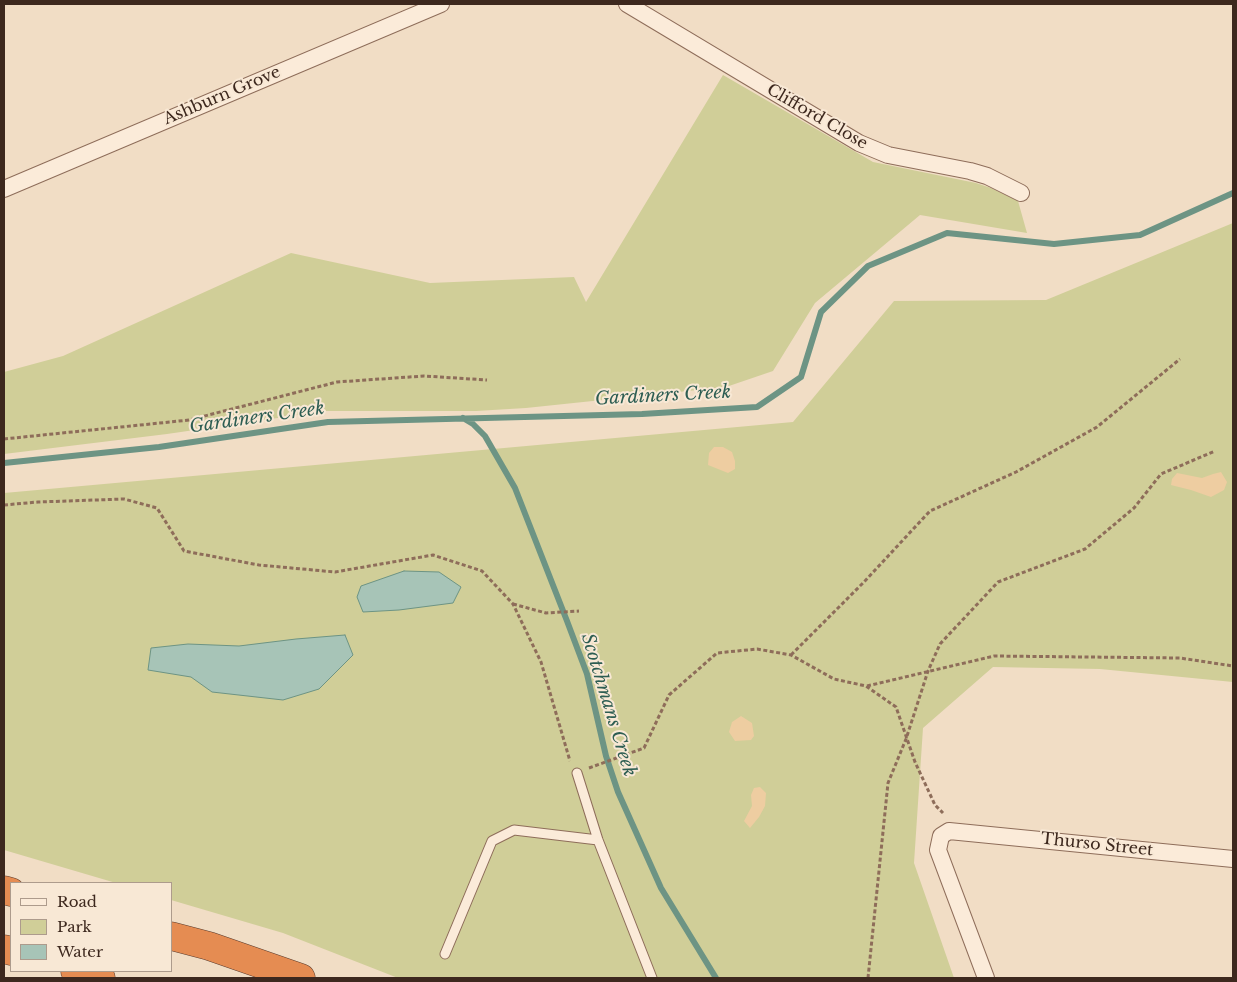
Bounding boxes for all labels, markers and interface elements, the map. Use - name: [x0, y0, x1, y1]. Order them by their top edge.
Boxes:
- street label: Ashburn Grove: [161, 63, 283, 129]
- street label: Clifford Close: [763, 80, 871, 154]
- water label: Gardiners Creek: [594, 382, 732, 410]
- water label: Gardiners Creek: [188, 398, 326, 438]
- water label: Scotchmans Creek: [576, 631, 640, 779]
- street label: Thurso Street: [1040, 830, 1154, 860]
- legend: [10, 882, 172, 972]
- text: Road: [57, 892, 97, 911]
- text: Park: [57, 917, 92, 936]
- text: Water: [57, 942, 103, 961]

